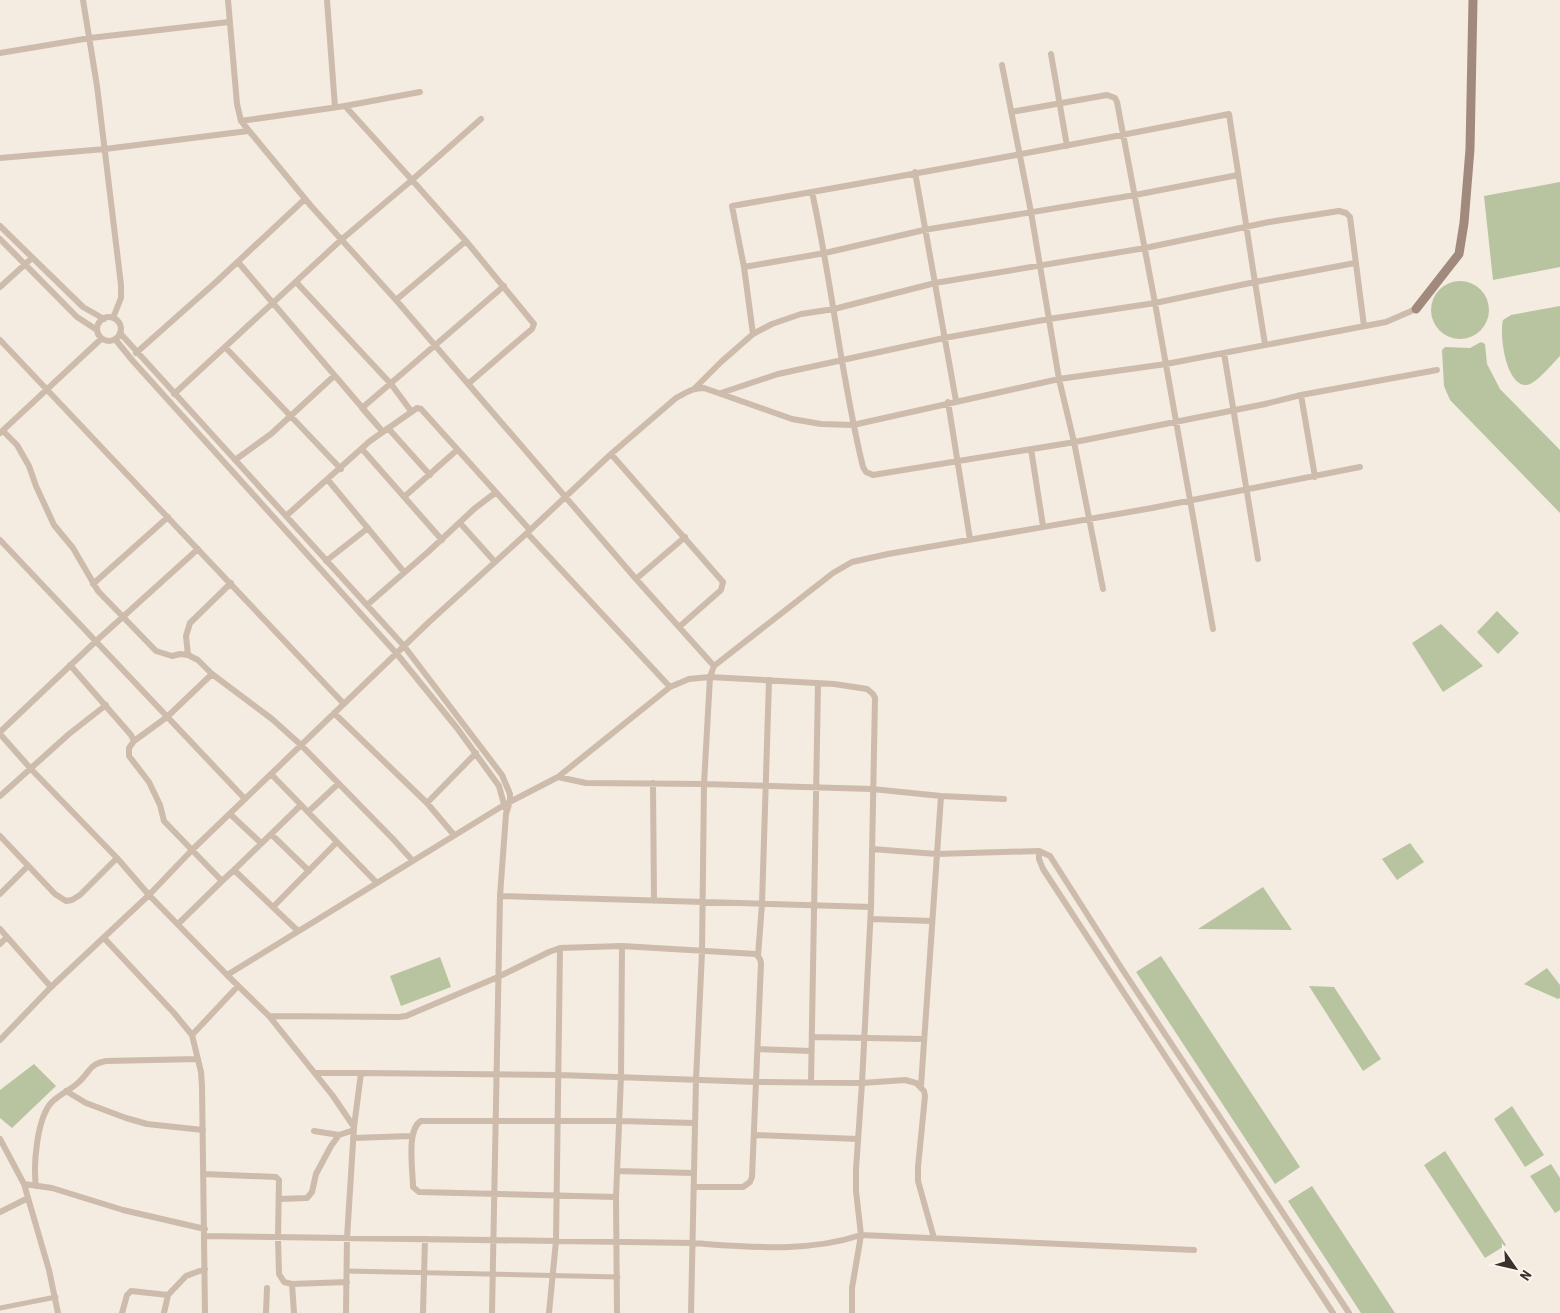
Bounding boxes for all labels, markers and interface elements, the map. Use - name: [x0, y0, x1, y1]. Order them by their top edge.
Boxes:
- north arrow: [1490, 1243, 1540, 1293]
- text: N: [1517, 1267, 1535, 1283]

